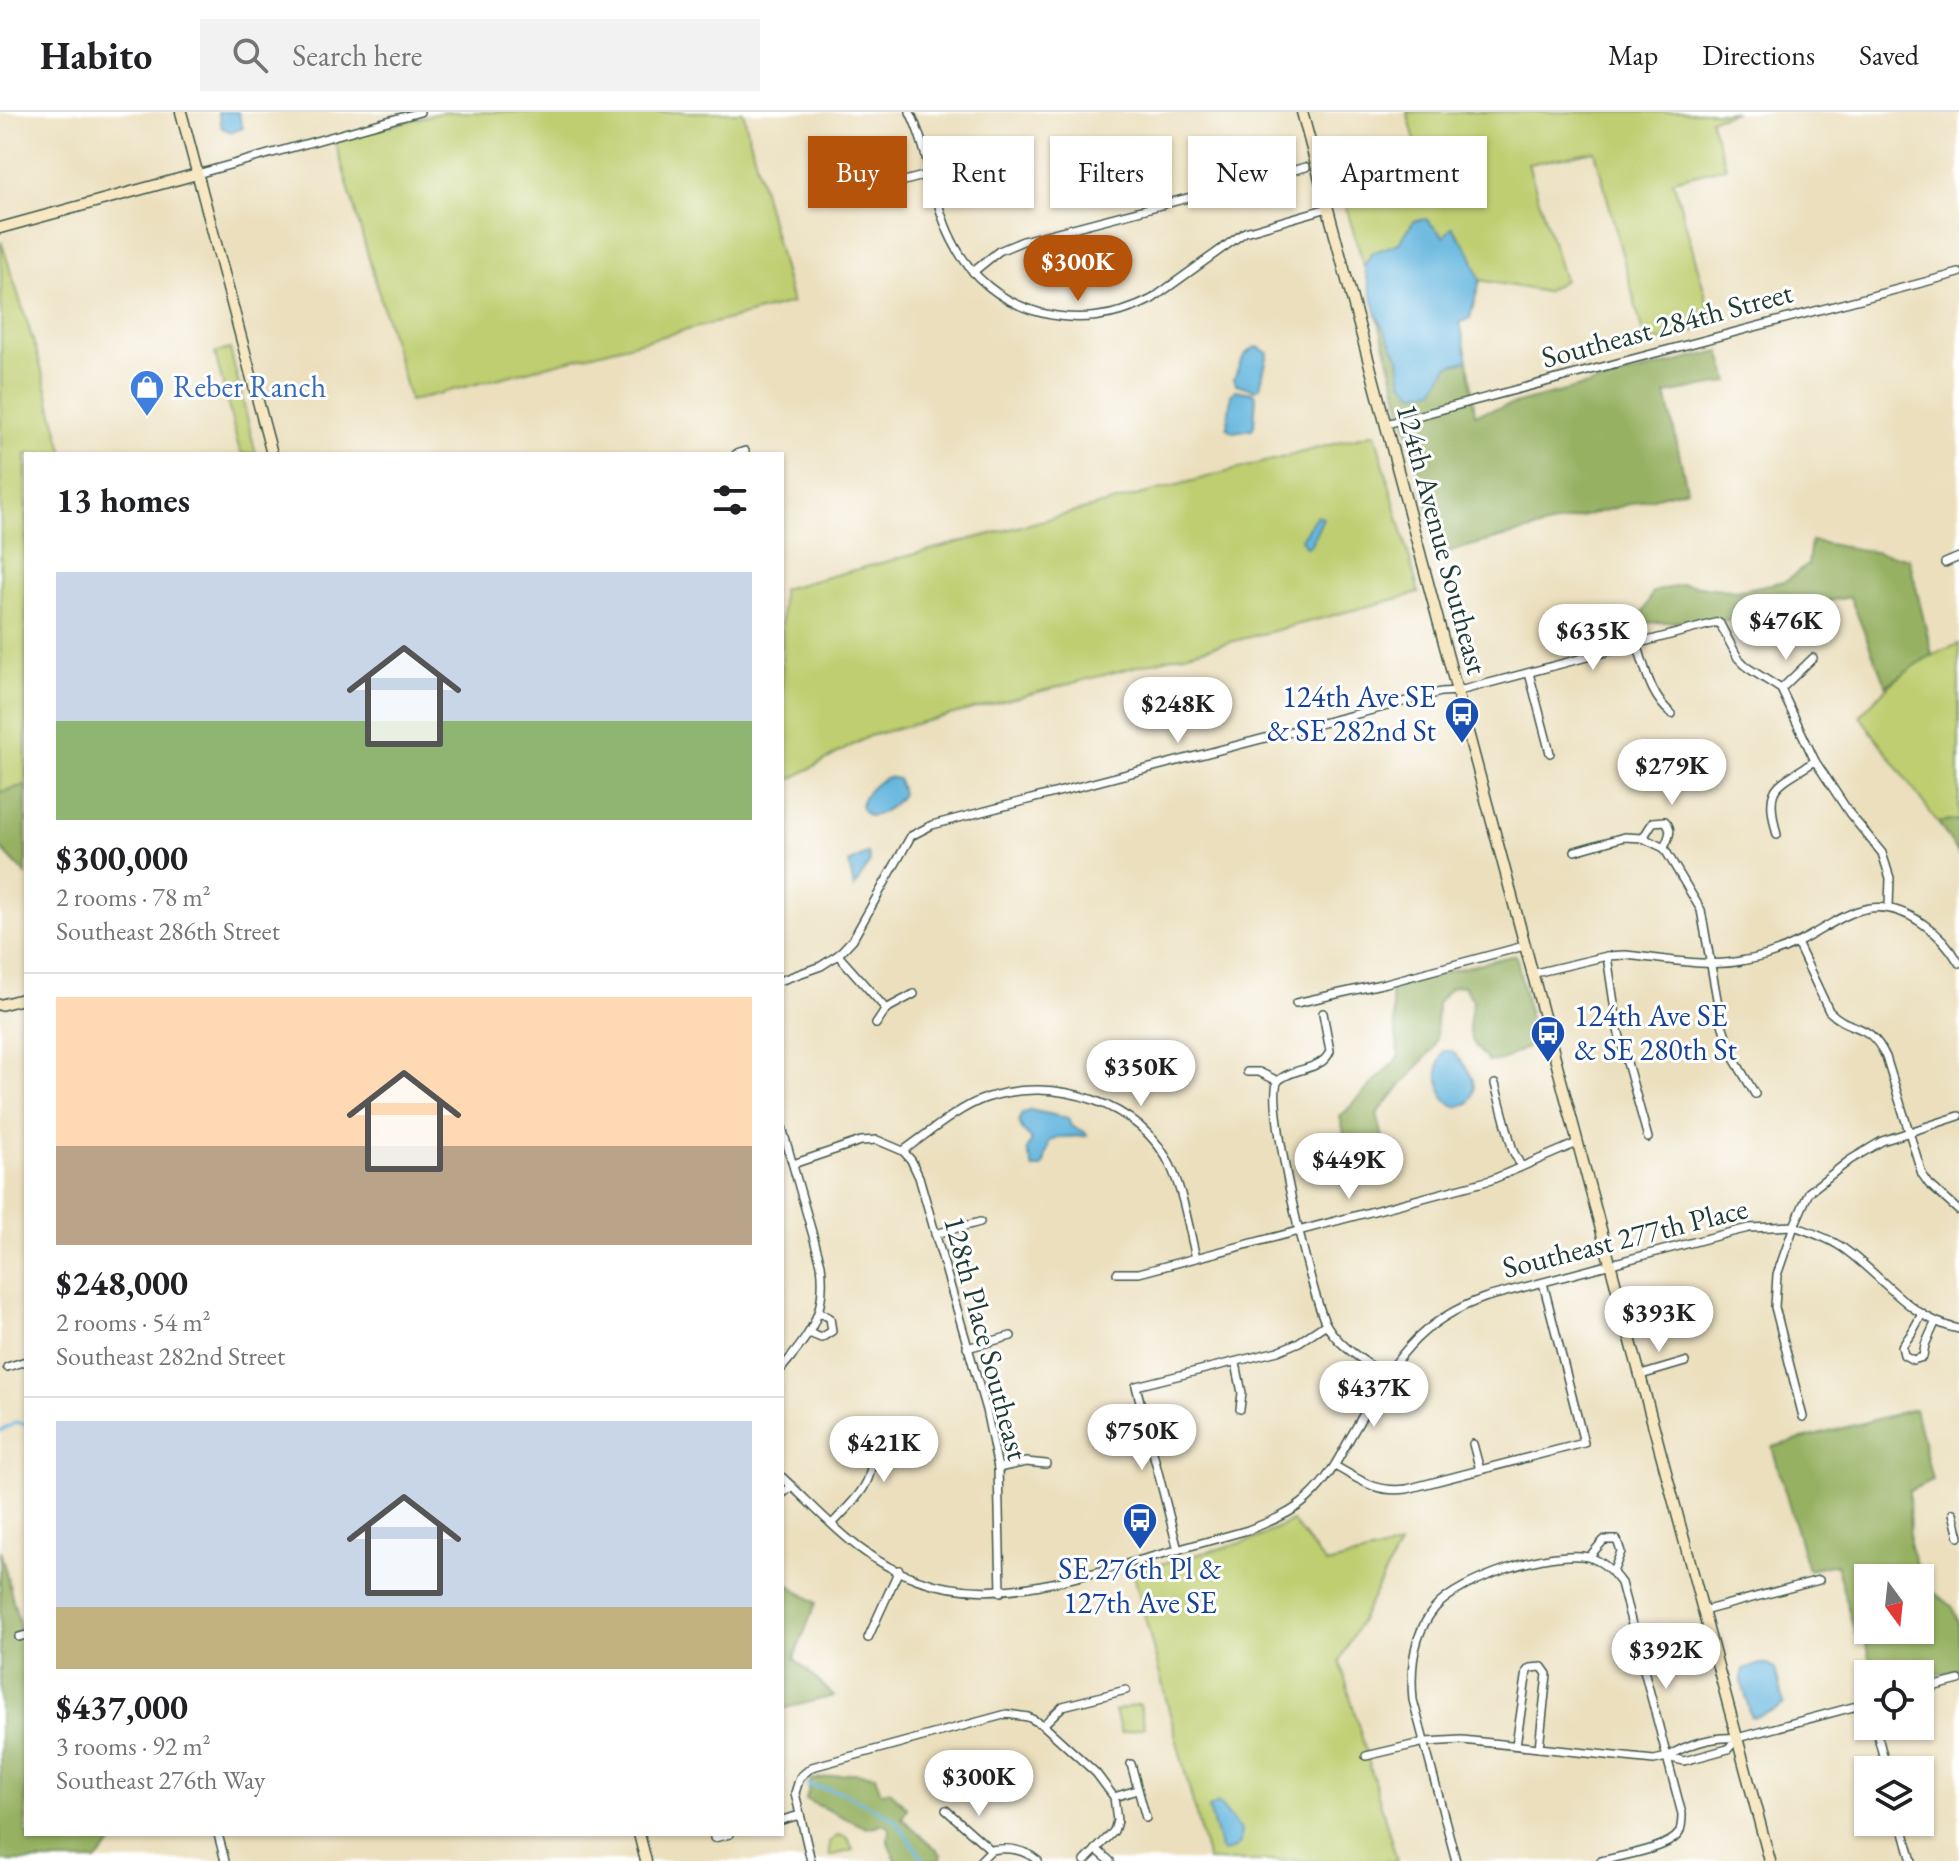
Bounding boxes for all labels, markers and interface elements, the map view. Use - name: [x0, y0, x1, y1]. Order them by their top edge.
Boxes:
- search box: [200, 19, 760, 91]
- text: Habito: [40, 31, 152, 80]
- icon: search: [228, 33, 272, 77]
- text: Search here: [292, 36, 422, 75]
- text: Map: [1608, 37, 1658, 73]
- text: Directions: [1702, 37, 1815, 73]
- text: Saved: [1859, 37, 1919, 73]
- chip: Buy: [808, 136, 907, 208]
- chip: Rent: [923, 136, 1034, 208]
- chip: Filters: [1050, 136, 1172, 208]
- chip: New: [1188, 136, 1296, 208]
- chip: Apartment: [1312, 136, 1487, 208]
- pin: $300K: [1022, 235, 1134, 303]
- text: $300K: [1041, 244, 1115, 278]
- street label: Southeast 284th Street: [1537, 272, 1797, 377]
- place label: Reber Ranch: [173, 367, 326, 406]
- shop icon: Reber Ranch: [128, 368, 166, 418]
- street label: 124th Avenue Southeast: [1388, 399, 1497, 679]
- text: 13 homes: [56, 478, 190, 522]
- icon: filters: [708, 478, 752, 522]
- pin: $476K: [1730, 594, 1842, 662]
- text: $476K: [1749, 603, 1823, 637]
- pin: $635K: [1537, 604, 1649, 672]
- text: $635K: [1556, 613, 1630, 647]
- icon: home: [332, 624, 476, 768]
- pin: $248K: [1122, 677, 1234, 745]
- place label: 124th Ave SE & SE 282nd St: [1267, 677, 1437, 750]
- text: $248K: [1141, 686, 1215, 720]
- bus stop icon: 124th Ave SE & SE 282nd St: [1443, 695, 1481, 745]
- pin: $279K: [1616, 739, 1728, 807]
- text: $279K: [1635, 748, 1709, 782]
- text: $300,000: [56, 836, 188, 880]
- text: 2 rooms · 78 m²: [56, 880, 211, 914]
- text: Southeast 286th Street: [56, 914, 280, 948]
- place label: 124th Ave SE & SE 280th St: [1574, 996, 1738, 1069]
- bus stop icon: 124th Ave SE & SE 280th St: [1529, 1014, 1567, 1064]
- pin: $350K: [1085, 1040, 1197, 1108]
- icon: home: [332, 1049, 476, 1193]
- text: $350K: [1104, 1049, 1178, 1083]
- pin: $449K: [1293, 1133, 1405, 1201]
- text: $449K: [1312, 1142, 1386, 1176]
- street label: Southeast 277th Place: [1498, 1188, 1752, 1287]
- street label: 128th Place Southeast: [935, 1211, 1038, 1465]
- text: $248,000: [56, 1261, 188, 1305]
- pin: $393K: [1603, 1286, 1715, 1354]
- text: $393K: [1622, 1295, 1696, 1329]
- text: 2 rooms · 54 m²: [56, 1305, 211, 1339]
- text: Southeast 282nd Street: [56, 1339, 285, 1373]
- pin: $437K: [1318, 1361, 1430, 1429]
- text: $437K: [1337, 1370, 1411, 1404]
- pin: $750K: [1086, 1404, 1198, 1472]
- text: $750K: [1105, 1413, 1179, 1447]
- pin: $421K: [828, 1416, 940, 1484]
- text: $421K: [847, 1425, 921, 1459]
- icon: home: [332, 1473, 476, 1617]
- bus stop icon: SE 276th Pl & 127th Ave SE: [1121, 1501, 1159, 1551]
- place label: SE 276th Pl & 127th Ave SE: [1058, 1549, 1222, 1622]
- north arrow: [1854, 1564, 1934, 1644]
- map controls: [1854, 1564, 1934, 1836]
- pin: $392K: [1610, 1623, 1722, 1691]
- text: $392K: [1629, 1632, 1703, 1666]
- button: locate: [1854, 1660, 1934, 1740]
- text: $437,000: [56, 1685, 188, 1729]
- text: 3 rooms · 92 m²: [56, 1729, 211, 1763]
- pin: $300K: [923, 1750, 1035, 1818]
- button: layers: [1854, 1756, 1934, 1836]
- text: $300K: [942, 1759, 1016, 1793]
- text: Southeast 276th Way: [56, 1763, 265, 1797]

